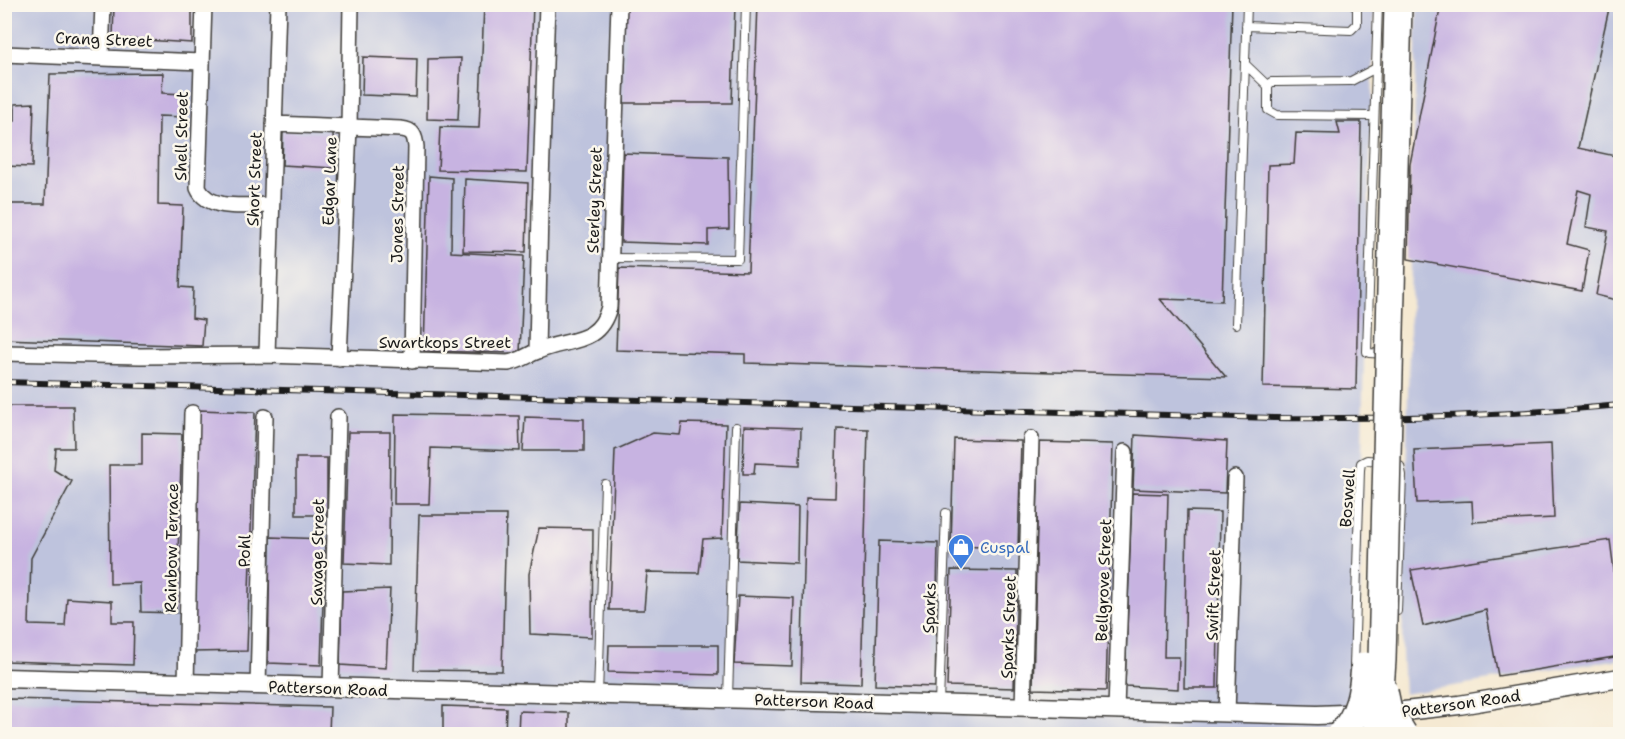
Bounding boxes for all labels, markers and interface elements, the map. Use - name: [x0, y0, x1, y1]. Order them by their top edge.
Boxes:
- street label: Crang Street: [55, 27, 153, 52]
- street label: Shell Street: [170, 91, 193, 181]
- street label: Short Street: [242, 131, 267, 227]
- street label: Edgar Lane: [317, 136, 342, 226]
- street label: Sterley Street: [582, 146, 607, 254]
- street label: Jones Street: [386, 165, 409, 263]
- street label: Swartkops Street: [379, 332, 511, 353]
- street label: Boswell: [1335, 468, 1360, 528]
- street label: Rainbow Terrace: [160, 483, 183, 613]
- street label: Savage Street: [306, 498, 329, 606]
- street label: Bellgrove Street: [1091, 518, 1116, 642]
- shop icon: Cuspal: [946, 532, 976, 570]
- street label: Pohl: [234, 534, 255, 568]
- place label: Cuspal: [980, 537, 1030, 558]
- street label: Swift Street: [1201, 549, 1226, 641]
- street label: Sparks Street: [996, 575, 1021, 679]
- street label: Sparks: [918, 582, 941, 634]
- street label: Patterson Road: [268, 676, 388, 701]
- street label: Patterson Road: [1400, 685, 1522, 722]
- street label: Patterson Road: [754, 689, 874, 714]

